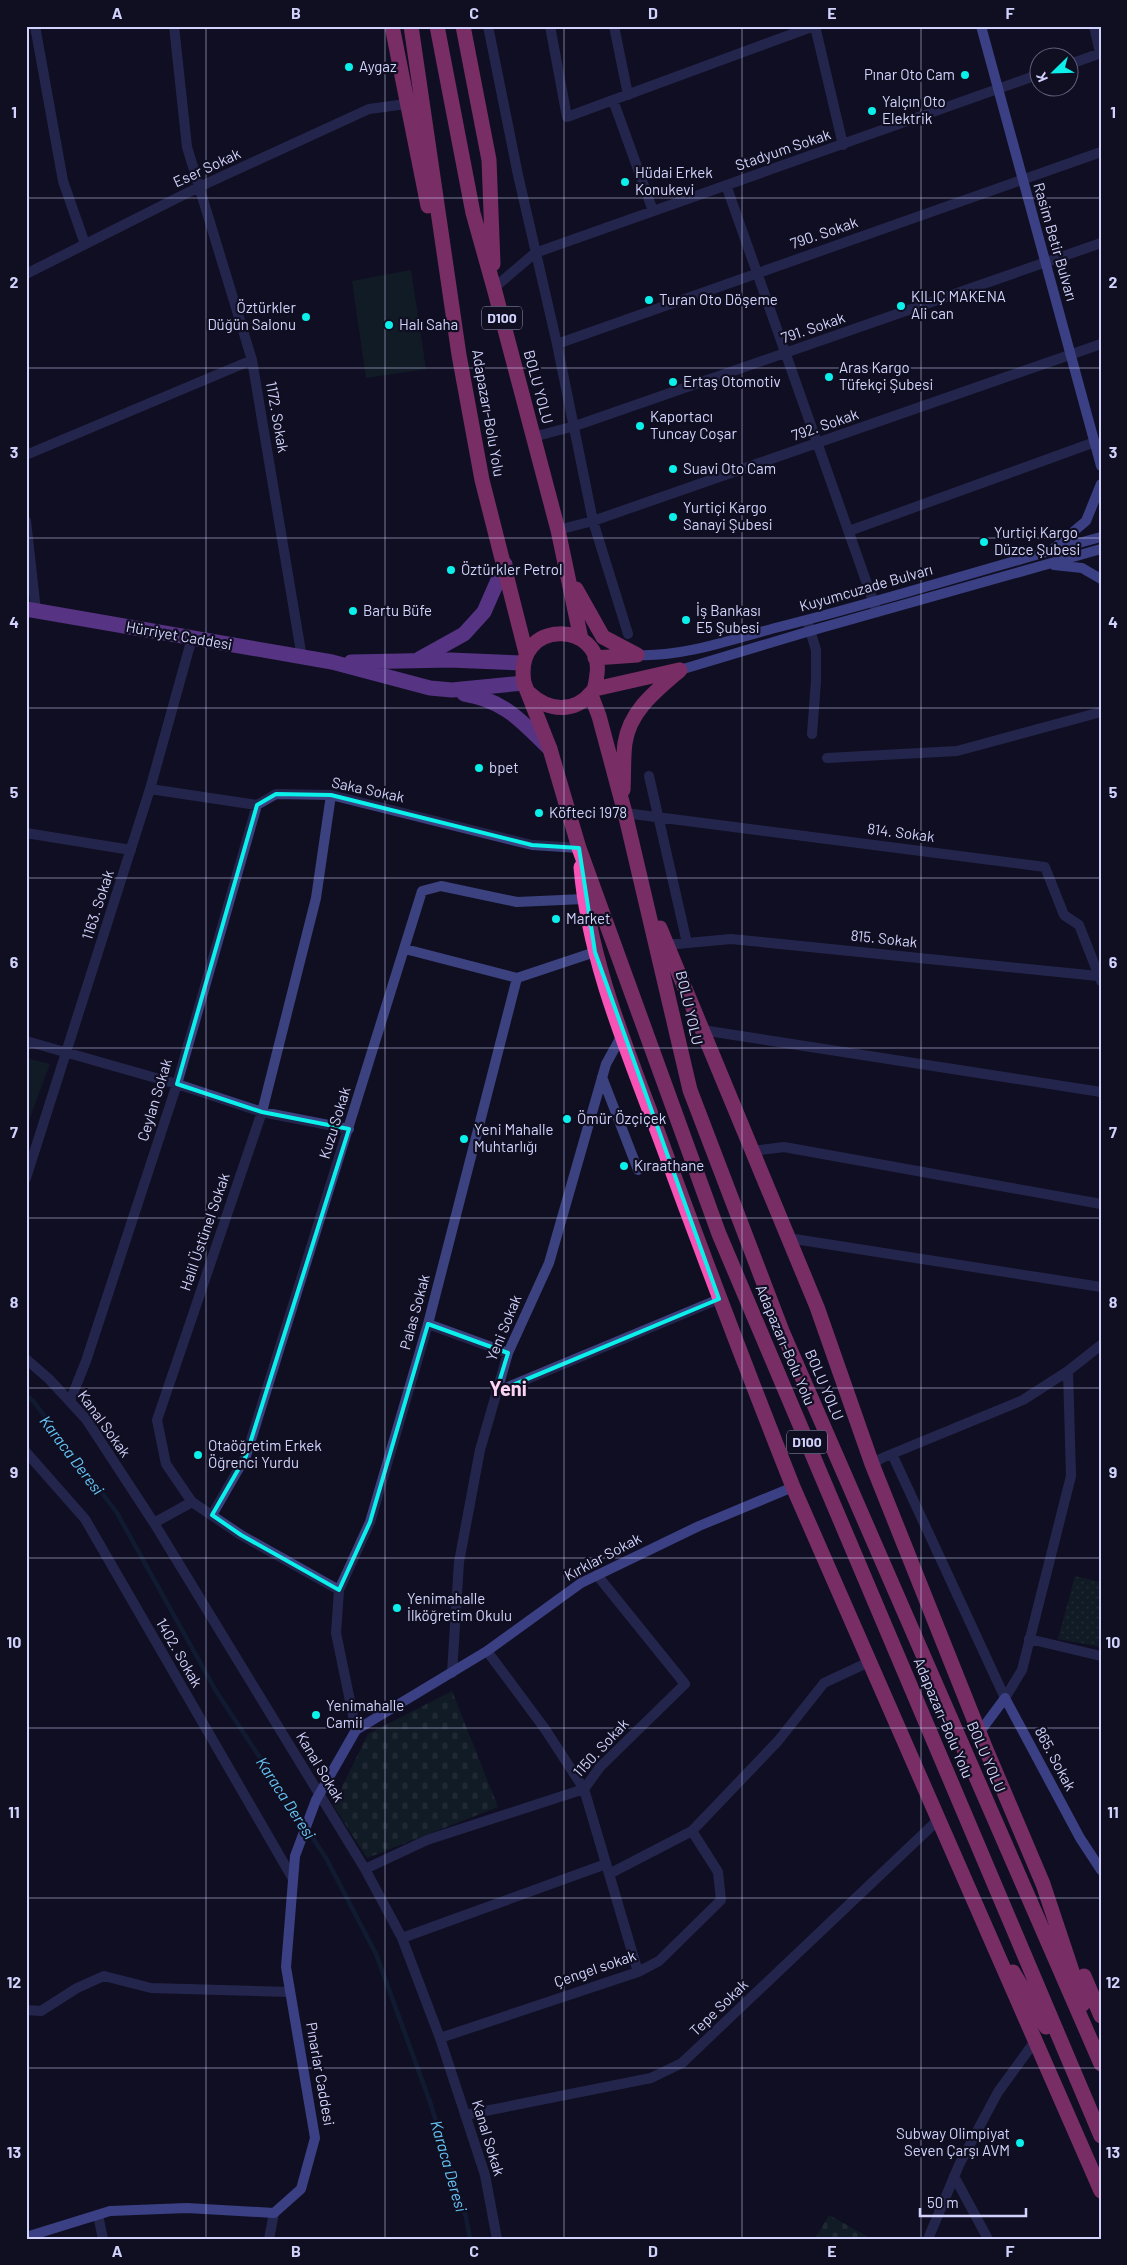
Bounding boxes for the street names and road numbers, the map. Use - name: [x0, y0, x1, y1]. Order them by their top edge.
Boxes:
- street label: Stadyum Sokak: [732, 124, 833, 174]
- street label: Eser Sokak: [170, 143, 244, 191]
- street label: Rasim Betir Bulvarı: [1030, 180, 1081, 303]
- street label: 790. Sokak: [788, 212, 860, 252]
- road number: D100: [482, 306, 522, 330]
- street label: 791. Sokak: [778, 308, 848, 346]
- street label: Adapazarı-Bolu Yolu: [469, 348, 509, 478]
- street label: BOLU YOLU: [520, 348, 557, 426]
- street label: 1172. Sokak: [263, 380, 293, 454]
- street label: 792. Sokak: [789, 404, 861, 444]
- street label: Kuyumcuzade Bulvarı: [797, 559, 934, 615]
- street label: Hürriyet Caddesi: [125, 617, 234, 653]
- street label: Saka Sokak: [330, 773, 407, 806]
- street label: 814. Sokak: [866, 819, 936, 845]
- street label: 1163. Sokak: [77, 867, 117, 942]
- street label: 815. Sokak: [850, 926, 919, 951]
- street label: BOLU YOLU: [673, 969, 707, 1047]
- street label: Ceylan Sokak: [133, 1056, 175, 1143]
- street label: Kuzu Sokak: [315, 1084, 354, 1161]
- street label: Halil Üstünel Sokak: [175, 1170, 233, 1293]
- street label: Palas Sokak: [395, 1272, 433, 1351]
- street label: Adapazarı-Bolu Yolu: [752, 1282, 819, 1407]
- street label: Yeni Sokak: [482, 1291, 525, 1363]
- street label: BOLU YOLU: [802, 1346, 848, 1423]
- street label: Kanal Sokak: [74, 1386, 135, 1461]
- road number: D100: [787, 1430, 827, 1454]
- street label: Kırklar Sokak: [561, 1528, 644, 1584]
- street label: 1402. Sokak: [153, 1615, 207, 1691]
- street label: Adapazarı-Bolu Yolu: [910, 1655, 977, 1780]
- street label: 1150. Sokak: [569, 1714, 632, 1780]
- street label: BOLU YOLU: [964, 1718, 1010, 1795]
- street label: 865. Sokak: [1032, 1723, 1080, 1794]
- street label: Kanal Sokak: [293, 1728, 349, 1805]
- street label: Çengel sokak: [551, 1945, 639, 1990]
- street label: Tepe Sokak: [685, 1975, 752, 2040]
- street label: Pınarlar Caddesi: [303, 2021, 339, 2127]
- street label: Kanal Sokak: [469, 2098, 509, 2178]

